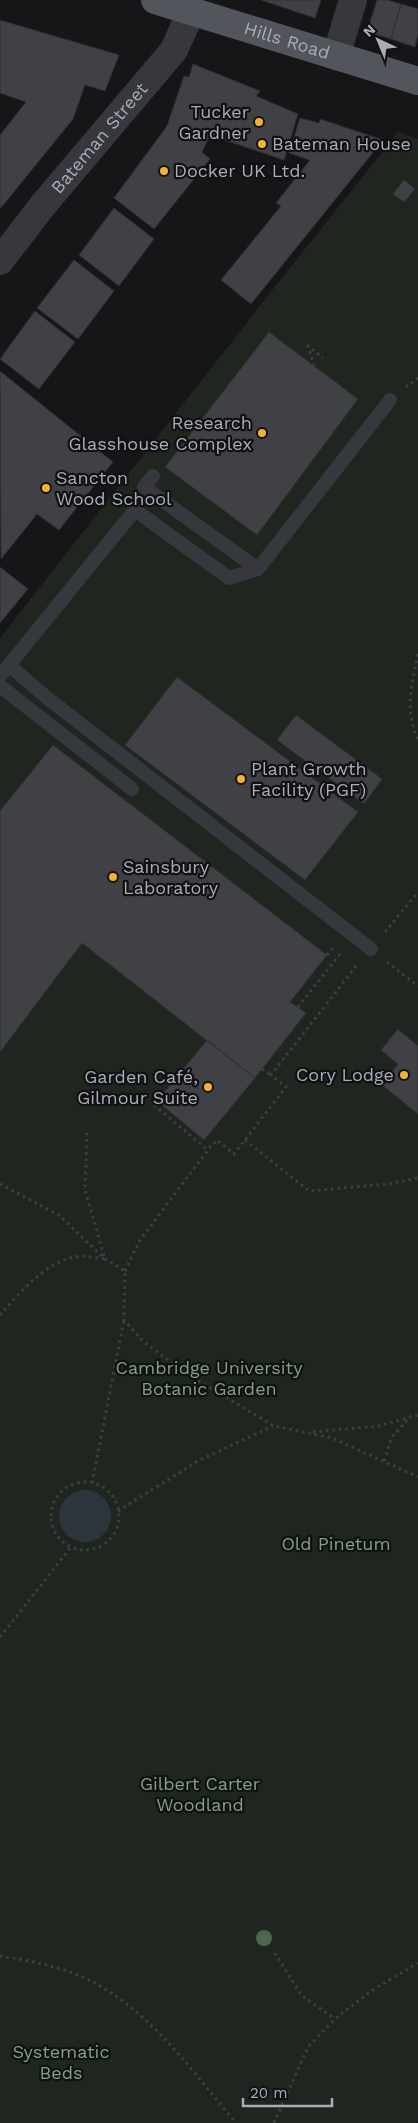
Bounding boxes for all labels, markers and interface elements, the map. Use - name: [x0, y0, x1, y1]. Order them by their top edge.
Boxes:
- north arrow: [353, 15, 403, 65]
- street label: Hills Road: [242, 17, 332, 63]
- text: N: [360, 21, 378, 40]
- street label: Bateman Street: [46, 78, 152, 198]
- place label: Tucker Gardner: [179, 101, 249, 143]
- marker: Tucker Gardner: [253, 116, 265, 128]
- place label: Bateman House: [272, 133, 411, 154]
- marker: Bateman House: [256, 138, 268, 150]
- place label: Docker UK Ltd.: [174, 160, 305, 181]
- marker: Docker UK Ltd.: [158, 165, 170, 177]
- place label: Research Glasshouse Complex: [69, 412, 252, 454]
- marker: Research Glasshouse Complex: [256, 427, 268, 439]
- place label: Sancton Wood School: [56, 467, 172, 509]
- marker: Sancton Wood School: [40, 482, 52, 494]
- place label: Plant Growth Facility (PGF): [251, 758, 367, 800]
- marker: Plant Growth Facility (PGF): [235, 773, 247, 785]
- place label: Sainsbury Laboratory: [123, 856, 219, 898]
- marker: Sainsbury Laboratory: [107, 871, 119, 883]
- place label: Cory Lodge: [296, 1064, 394, 1085]
- place label: Garden Café, Gilmour Suite: [77, 1066, 198, 1108]
- marker: Cory Lodge: [398, 1069, 410, 1081]
- marker: Garden Café, Gilmour Suite: [202, 1081, 214, 1093]
- park label: Cambridge University Botanic Garden: [116, 1357, 303, 1399]
- park label: Old Pinetum: [281, 1533, 391, 1554]
- park label: Gilbert Carter Woodland: [140, 1773, 260, 1815]
- park label: Systematic Beds: [13, 2041, 109, 2083]
- scale bar: [243, 2076, 332, 2108]
- text: 20 m: [250, 2084, 288, 2102]

